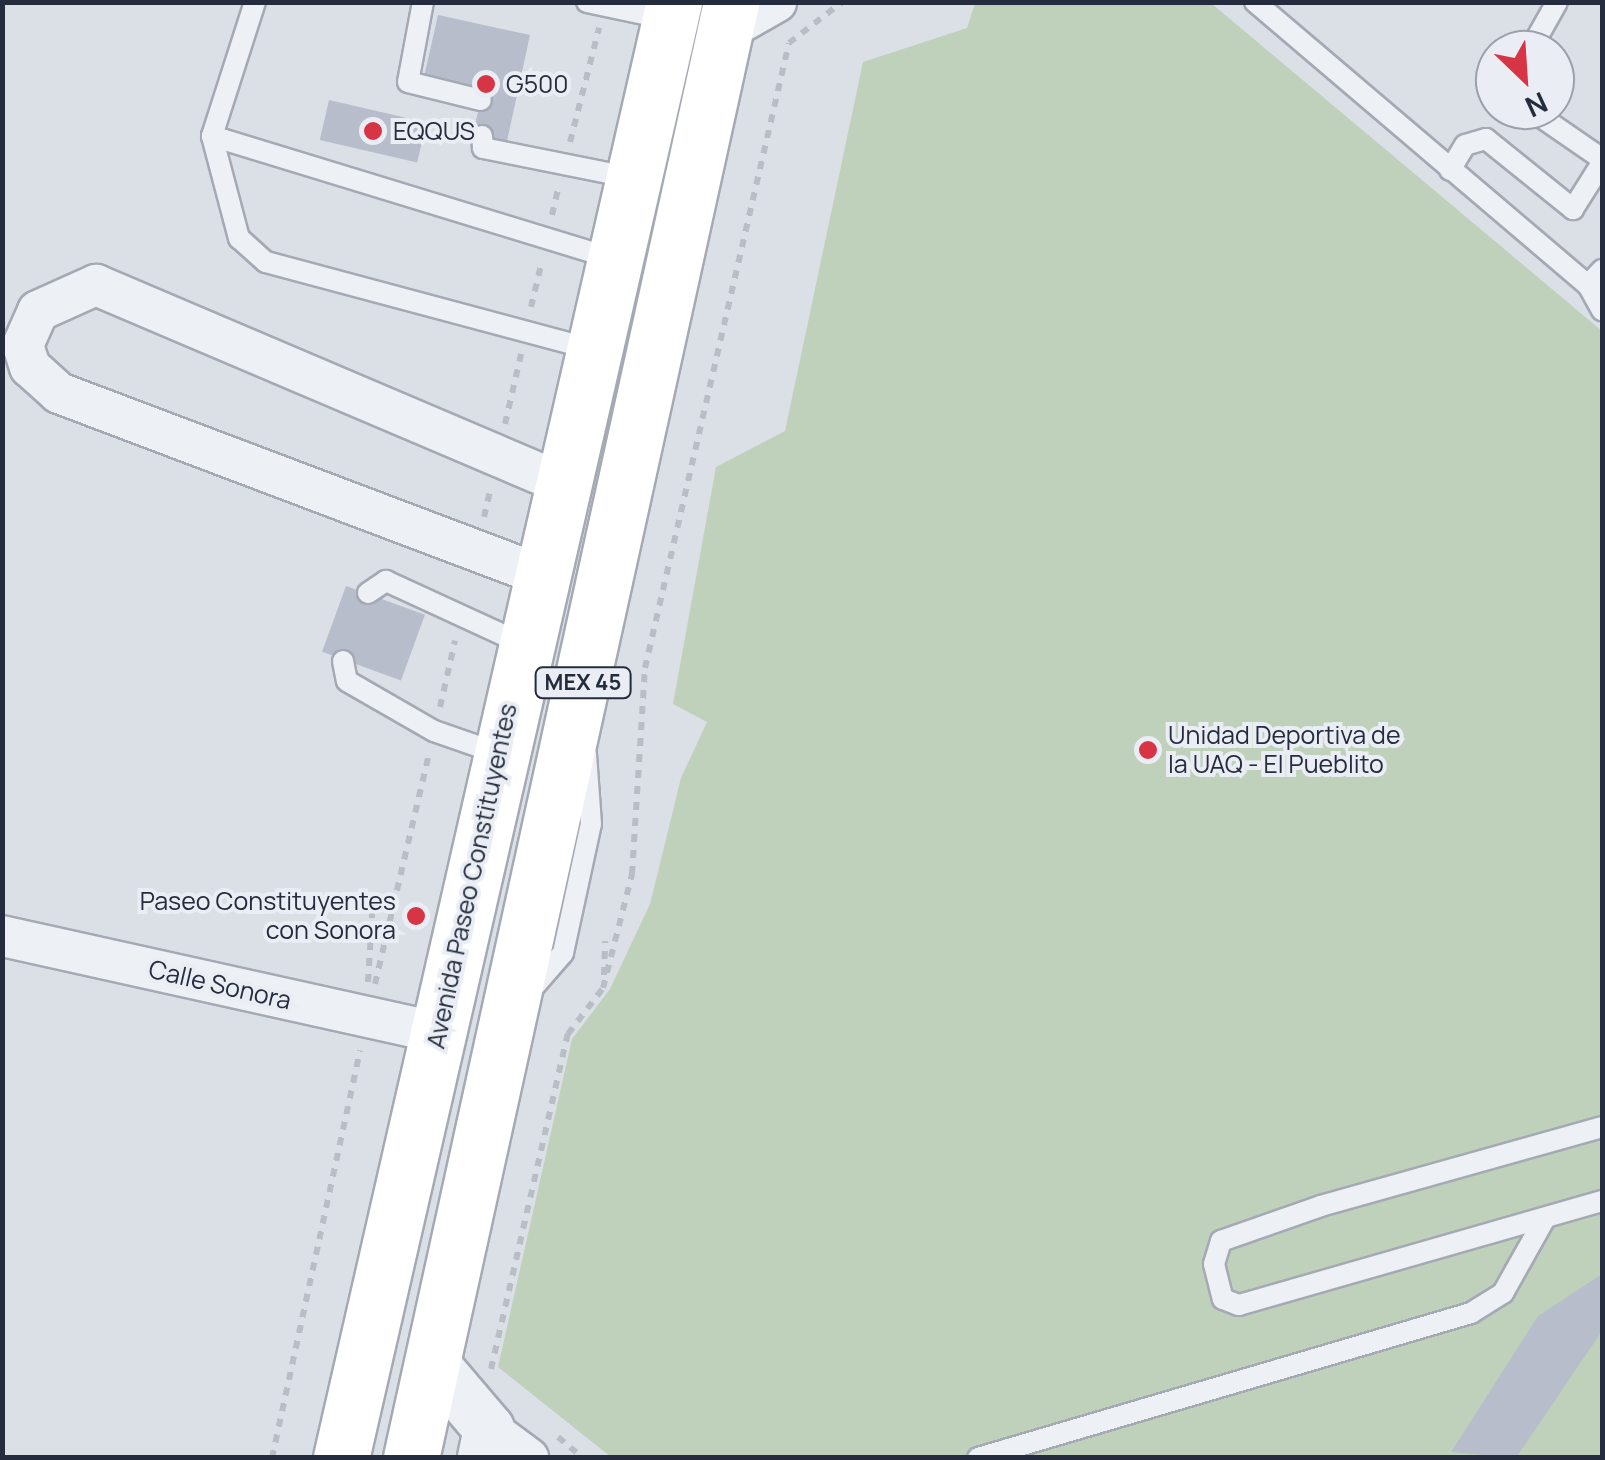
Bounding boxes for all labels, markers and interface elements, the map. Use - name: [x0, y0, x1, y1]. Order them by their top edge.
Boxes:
- north arrow: [1475, 30, 1575, 130]
- place label: G500: [506, 69, 569, 99]
- marker: G500: [475, 73, 497, 95]
- text: N: [1520, 84, 1554, 127]
- place label: EQQUS: [393, 116, 475, 146]
- marker: EQQUS: [362, 120, 384, 142]
- road number: MEX 45: [533, 666, 633, 700]
- street label: Avenida Paseo Constituyentes: [421, 701, 523, 1051]
- place label: Unidad Deportiva de la UAQ - El Pueblito: [1168, 721, 1400, 780]
- marker: Unidad Deportiva de la UAQ - El Pueblito: [1137, 739, 1159, 761]
- place label: Paseo Constituyentes con Sonora: [140, 887, 396, 946]
- marker: Paseo Constituyentes con Sonora: [405, 905, 427, 927]
- street label: Calle Sonora: [146, 954, 294, 1016]

